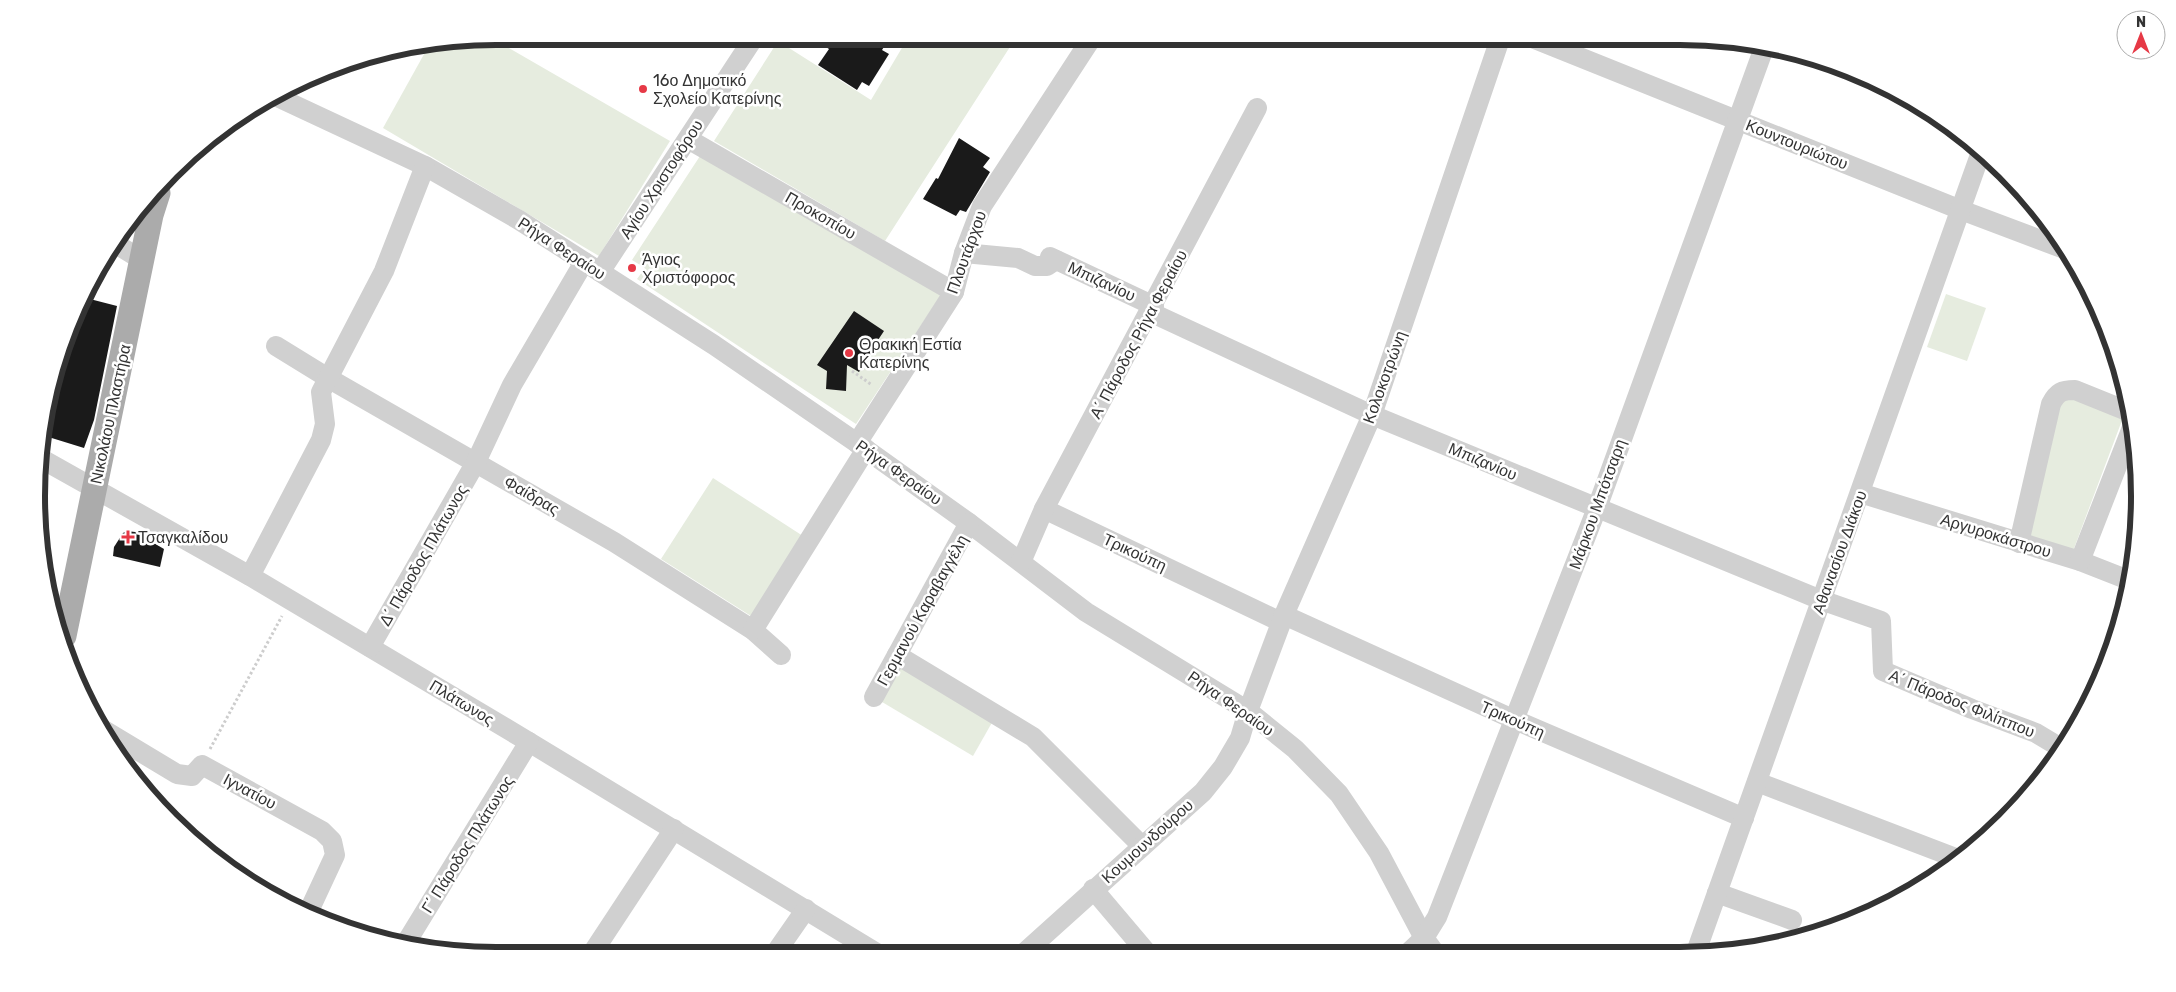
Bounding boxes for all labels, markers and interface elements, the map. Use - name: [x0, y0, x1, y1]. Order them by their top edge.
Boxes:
- north arrow: [2116, 10, 2166, 60]
- text: N: [2136, 14, 2146, 31]
- place label: 16ο Δημοτικό Σχολείο Κατερίνης: [653, 71, 782, 108]
- marker: 16ο Δημοτικό Σχολείο Κατερίνης: [637, 83, 649, 95]
- street label: Κουντουριώτου: [1743, 115, 1851, 174]
- street label: Αγίου Χριστοφόρου: [616, 116, 707, 242]
- street label: Προκοπίου: [782, 188, 859, 243]
- street label: Πλουτάρχου: [943, 208, 990, 296]
- street label: Ρήγα Φεραίου: [515, 213, 609, 284]
- street label: Α΄ Πάροδος Ρήγα Φεραίου: [1086, 247, 1191, 422]
- place label: Άγιος Χριστόφορος: [642, 250, 736, 287]
- street label: Μπιζανίου: [1065, 258, 1139, 305]
- marker: Άγιος Χριστόφορος: [626, 262, 638, 274]
- street label: Κολοκοτρώνη: [1359, 328, 1410, 426]
- place label: Θρακική Εστία Κατερίνης: [859, 335, 962, 372]
- street label: Νικολάου Πλαστήρα: [86, 343, 135, 486]
- marker: Θρακική Εστία Κατερίνης: [843, 347, 855, 359]
- street label: Ρήγα Φεραίου: [852, 436, 945, 509]
- street label: Μάρκου Μπότσαρη: [1565, 436, 1630, 572]
- street label: Μπιζανίου: [1446, 439, 1520, 484]
- street label: Φαίδρας: [501, 472, 563, 519]
- street label: Δ΄ Πάροδος Πλάτωνος: [375, 481, 472, 629]
- street label: Αθανασίου Διάκου: [1808, 488, 1871, 617]
- street label: Αργυροκάστρου: [1938, 510, 2053, 561]
- place label: Τσαγκαλίδου: [138, 528, 228, 547]
- street label: Τρικούπη: [1100, 530, 1170, 575]
- marker: Τσαγκαλίδου: [122, 531, 134, 543]
- street label: Γερμανού Καραβαγγέλη: [873, 531, 972, 689]
- street label: Α΄ Πάροδος Φιλίππου: [1886, 666, 2037, 741]
- street label: Ρήγα Φεραίου: [1184, 667, 1277, 740]
- street label: Πλάτωνος: [426, 676, 498, 729]
- street label: Τρικούπη: [1478, 697, 1548, 742]
- street label: Ιγνατίου: [220, 770, 279, 813]
- street label: Γ΄ Πάροδος Πλάτωνος: [417, 772, 518, 916]
- street label: Κουμουνδούρου: [1098, 795, 1197, 887]

